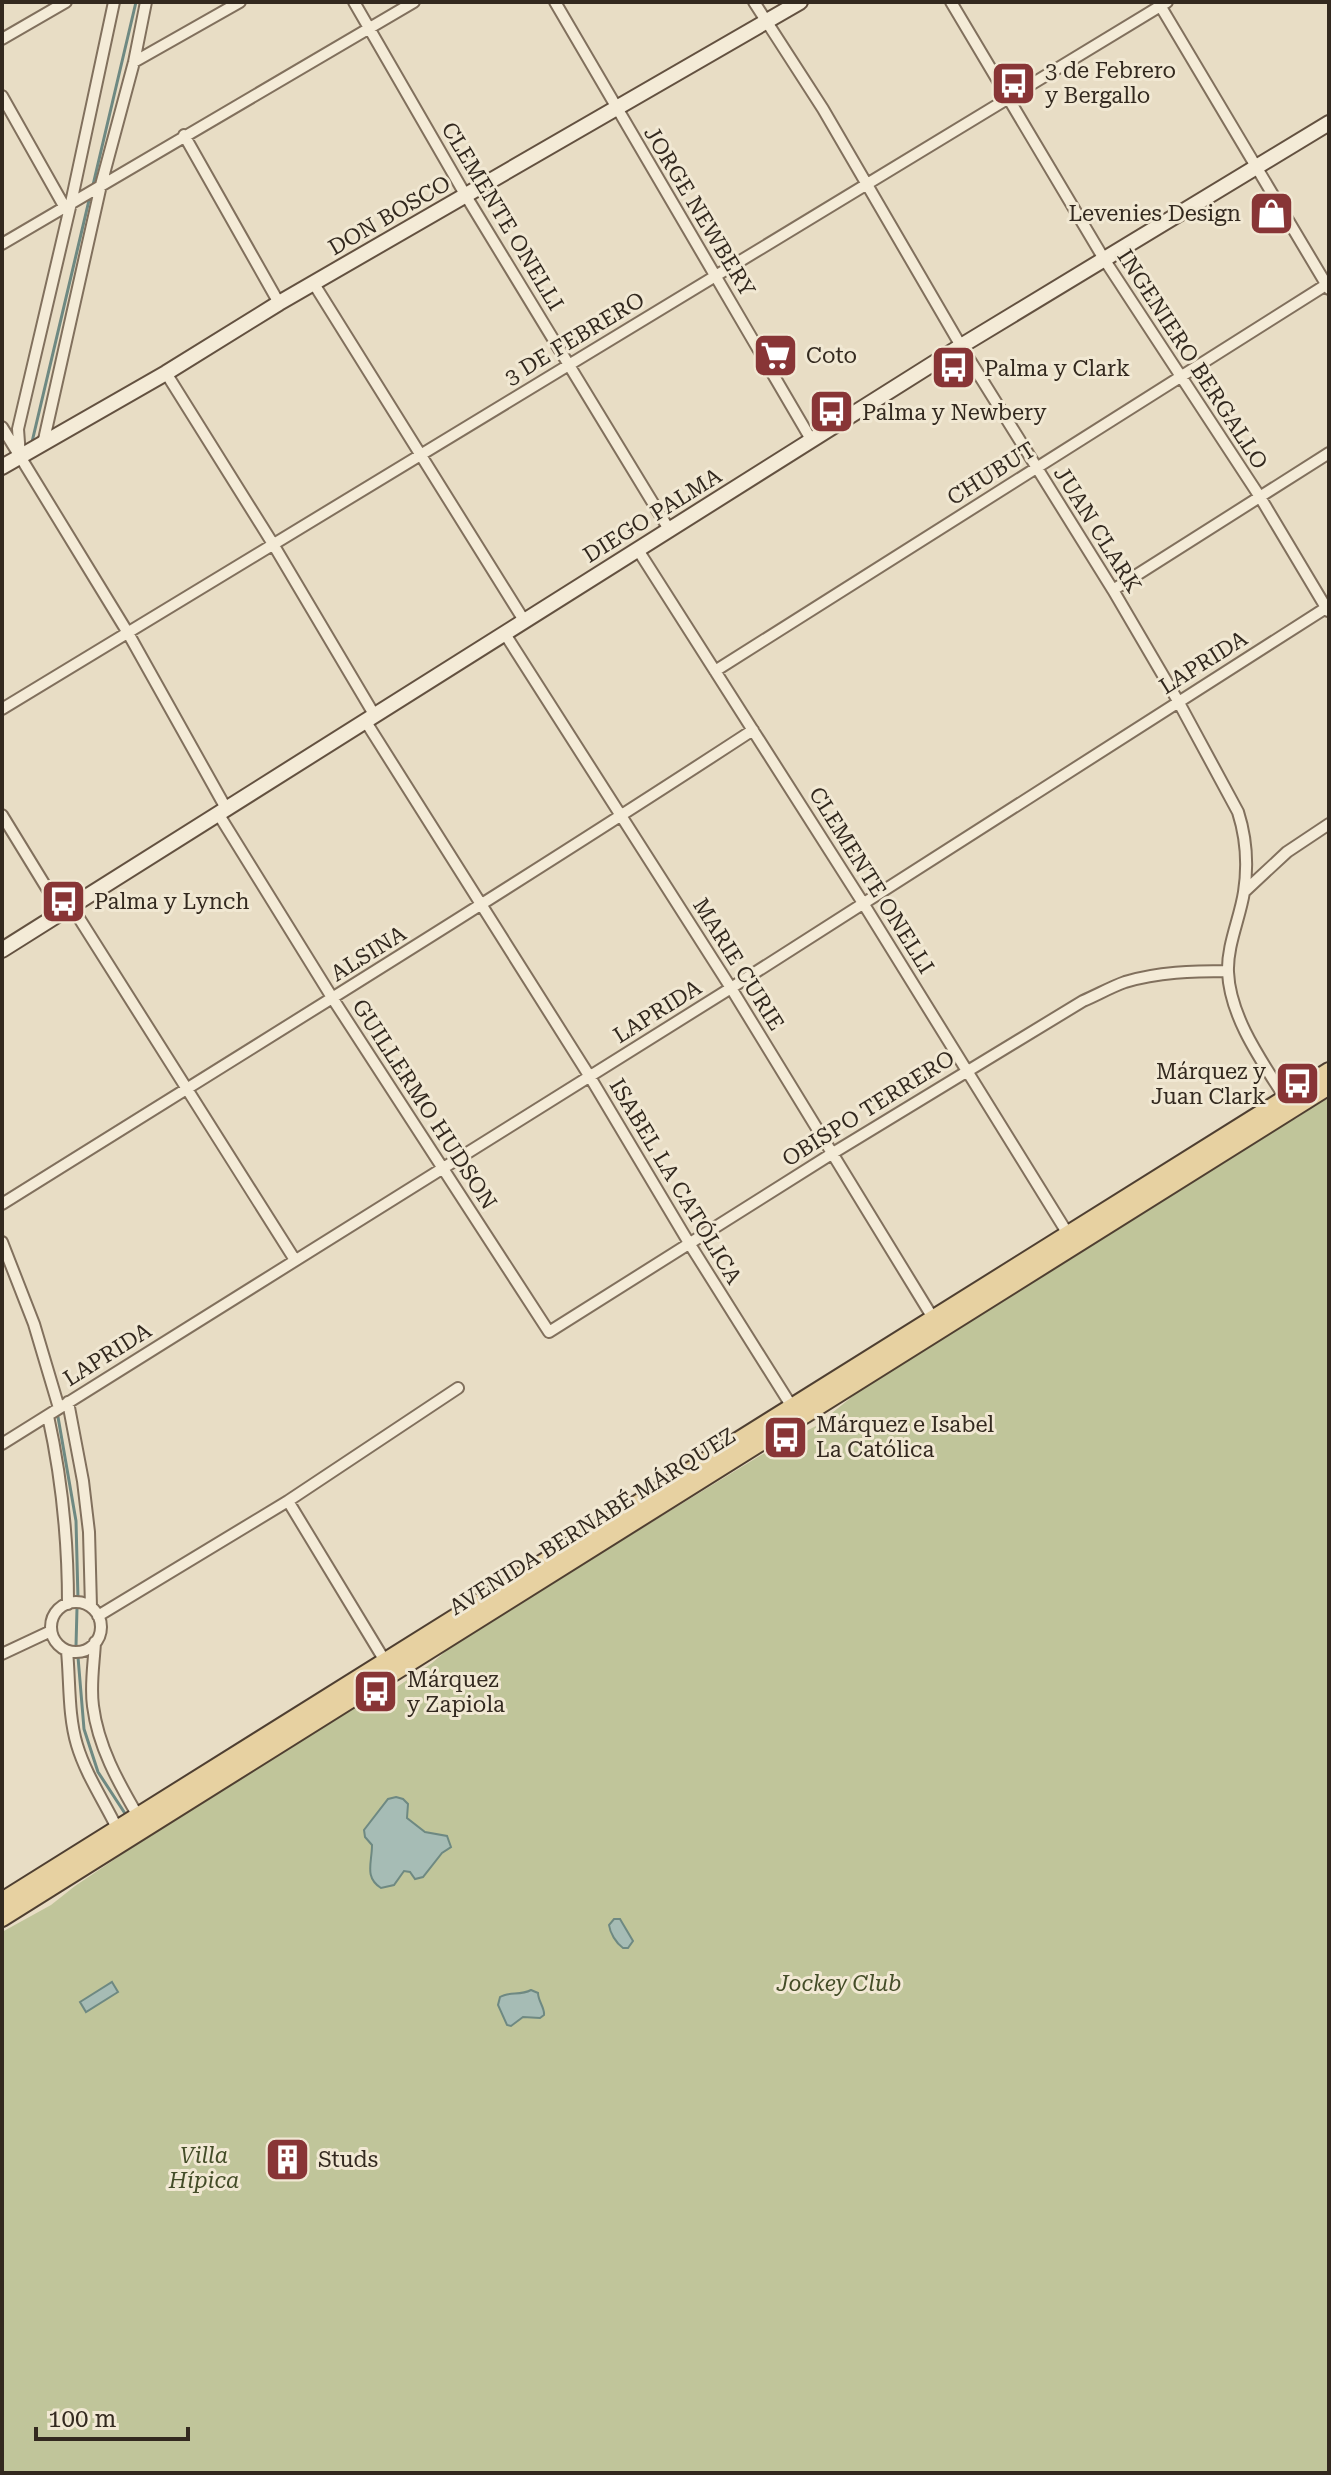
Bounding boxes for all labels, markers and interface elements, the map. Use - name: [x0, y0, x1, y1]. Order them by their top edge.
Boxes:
- place label: 3 de Febrero y Bergallo: [1045, 58, 1176, 108]
- bus stop icon: 3 de Febrero y Bergallo: [990, 59, 1038, 107]
- street label: CLEMENTE ONELLI: [436, 118, 569, 315]
- street label: JORGE NEWBERY: [639, 122, 760, 301]
- street label: DON BOSCO: [324, 170, 455, 260]
- shop icon: Levenies Design: [1248, 189, 1296, 237]
- place label: Levenies Design: [1068, 201, 1241, 226]
- street label: INGENIERO BERGALLO: [1112, 245, 1273, 474]
- street label: 3 DE FEBRERO: [500, 287, 649, 390]
- supermarket icon: Coto: [751, 331, 799, 379]
- place label: Coto: [806, 343, 857, 368]
- bus stop icon: Palma y Clark: [929, 344, 977, 392]
- place label: Palma y Clark: [984, 356, 1130, 381]
- bus stop icon: Palma y Newbery: [807, 388, 855, 436]
- place label: Palma y Newbery: [862, 400, 1047, 425]
- street label: CHUBUT: [943, 437, 1040, 510]
- street label: JUAN CLARK: [1049, 462, 1146, 597]
- street label: DIEGO PALMA: [579, 463, 726, 568]
- street label: LAPRIDA: [1155, 625, 1252, 699]
- street label: CLEMENTE ONELLI: [804, 782, 939, 978]
- bus stop icon: Palma y Lynch: [39, 877, 87, 925]
- place label: Palma y Lynch: [94, 889, 249, 914]
- street label: MARIE CURIE: [688, 894, 789, 1035]
- street label: ALSINA: [326, 920, 411, 986]
- street label: LAPRIDA: [609, 974, 706, 1048]
- street label: GUILLERMO HUDSON: [347, 995, 502, 1214]
- street label: OBISPO TERRERO: [778, 1045, 959, 1171]
- place label: Márquez y Juan Clark: [1151, 1059, 1266, 1109]
- bus stop icon: Márquez y Juan Clark: [1273, 1060, 1321, 1108]
- street label: ISABEL LA CATÓLICA: [604, 1073, 749, 1289]
- street label: LAPRIDA: [59, 1317, 156, 1391]
- place label: Márquez e Isabel La Católica: [816, 1412, 994, 1462]
- bus stop icon: Márquez e Isabel La Católica: [761, 1413, 809, 1461]
- street label: AVENIDA BERNABÉ MÁRQUEZ: [444, 1422, 740, 1620]
- place label: Márquez y Zapiola: [407, 1667, 505, 1717]
- bus stop icon: Márquez y Zapiola: [352, 1668, 400, 1716]
- park label: Jockey Club: [776, 1971, 901, 1996]
- building icon: Studs: [263, 2135, 311, 2183]
- park label: Villa Hípica: [168, 2143, 239, 2193]
- place label: Studs: [318, 2147, 378, 2172]
- scale bar: [36, 2391, 188, 2441]
- text: 100 m: [48, 2405, 116, 2433]

